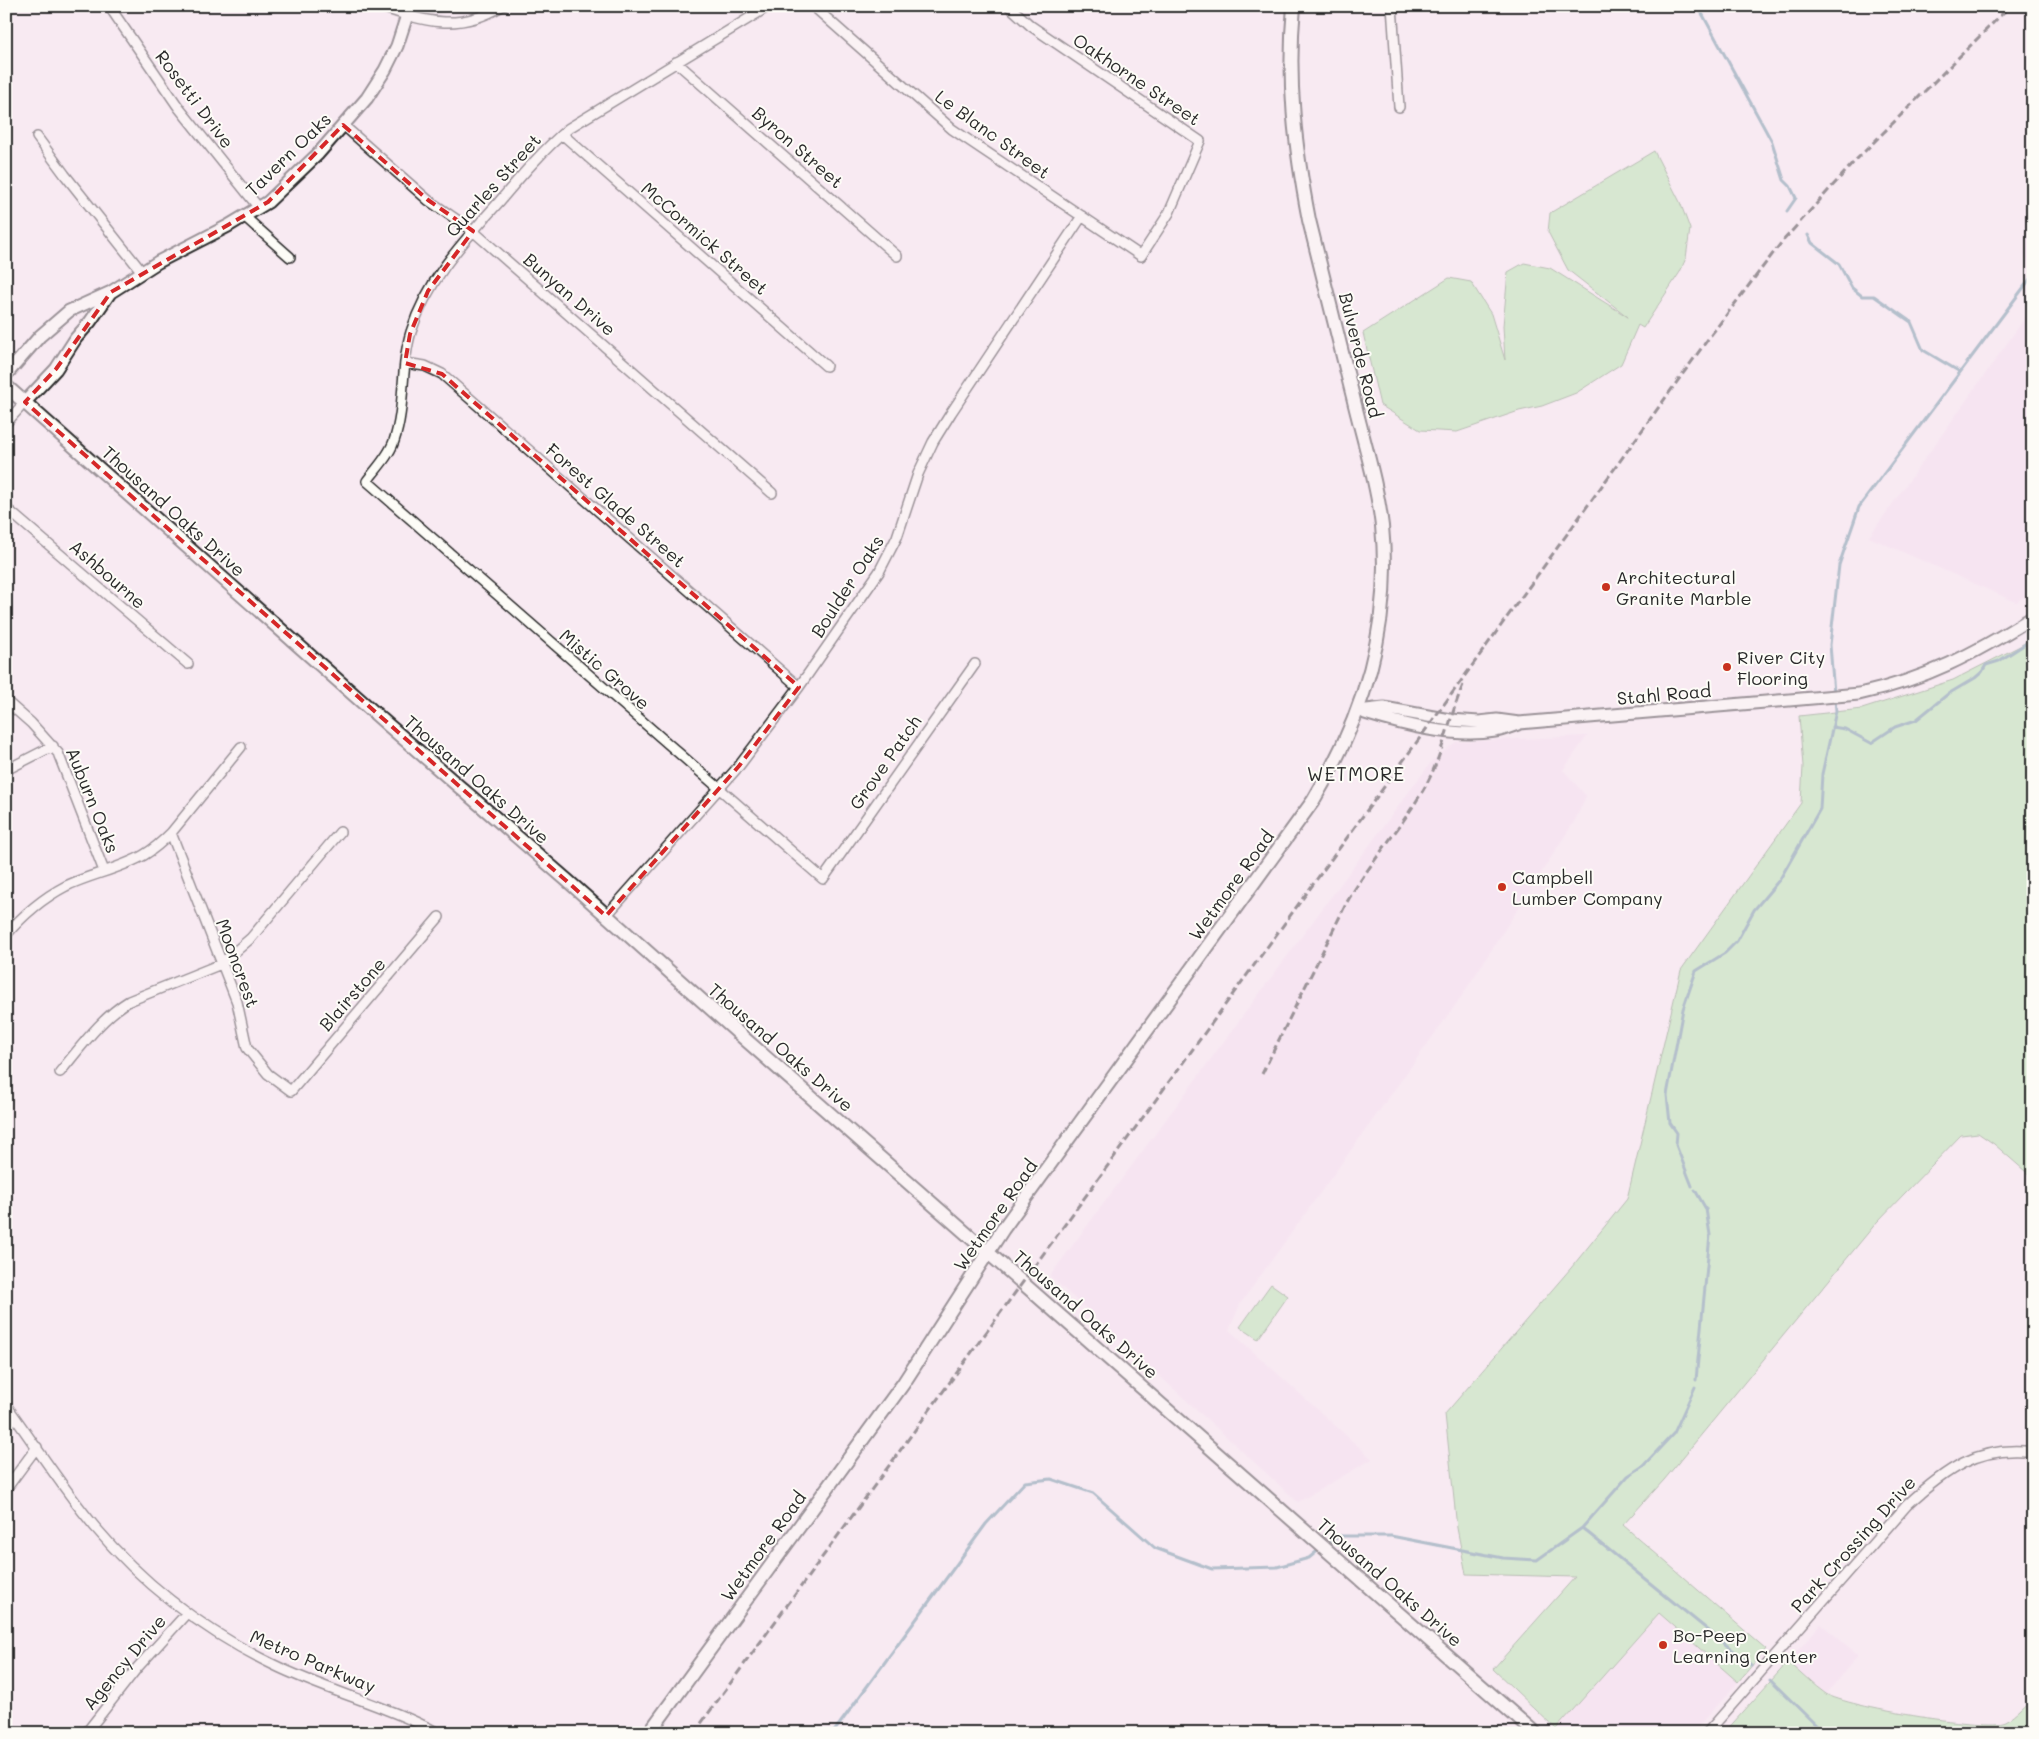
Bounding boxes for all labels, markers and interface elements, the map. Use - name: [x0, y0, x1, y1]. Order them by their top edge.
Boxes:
- street label: Oakhorne Street: [1069, 27, 1205, 131]
- street label: Rosetti Drive: [150, 45, 240, 153]
- street label: Le Blanc Street: [931, 84, 1055, 184]
- street label: Byron Street: [747, 101, 849, 193]
- street label: Tavern Oaks: [240, 107, 336, 201]
- street label: Quarles Street: [440, 128, 546, 242]
- street label: McCormick Street: [637, 176, 773, 300]
- street label: Bunyan Drive: [519, 247, 621, 341]
- street label: Bulverde Road: [1334, 290, 1388, 420]
- street label: Forest Glade Street: [541, 438, 691, 572]
- street label: Thousand Oaks Drive: [97, 440, 251, 582]
- street label: Boulder Oaks: [805, 530, 889, 642]
- street label: Ashbourne: [65, 534, 151, 614]
- place label: Architectural Granite Marble: [1616, 565, 1752, 610]
- marker: Architectural Granite Marble: [1600, 581, 1612, 593]
- street label: Mistic Grove: [555, 623, 655, 715]
- place label: River City Flooring: [1737, 645, 1825, 690]
- marker: River City Flooring: [1721, 661, 1733, 673]
- street label: Stahl Road: [1616, 678, 1712, 710]
- street label: Thousand Oaks Drive: [399, 709, 555, 849]
- street label: Grove Patch: [844, 710, 926, 814]
- street label: Auburn Oaks: [61, 744, 125, 856]
- district label: WETMORE: [1307, 761, 1405, 786]
- street label: Wetmore Road: [1183, 825, 1279, 945]
- place label: Campbell Lumber Company: [1512, 865, 1663, 910]
- marker: Campbell Lumber Company: [1496, 881, 1508, 893]
- street label: Mooncrest: [211, 915, 265, 1011]
- street label: Blairstone: [313, 952, 391, 1036]
- street label: Thousand Oaks Drive: [703, 977, 859, 1117]
- street label: Wetmore Road: [948, 1155, 1042, 1275]
- street label: Thousand Oaks Drive: [1008, 1244, 1164, 1384]
- street label: Park Crossing Drive: [1785, 1471, 1921, 1617]
- street label: Wetmore Road: [715, 1486, 811, 1606]
- street label: Thousand Oaks Drive: [1312, 1512, 1468, 1652]
- street label: Agency Drive: [77, 1609, 171, 1715]
- place label: Bo-Peep Learning Center: [1673, 1623, 1818, 1668]
- street label: Metro Parkway: [247, 1624, 379, 1698]
- marker: Bo-Peep Learning Center: [1657, 1639, 1669, 1651]

